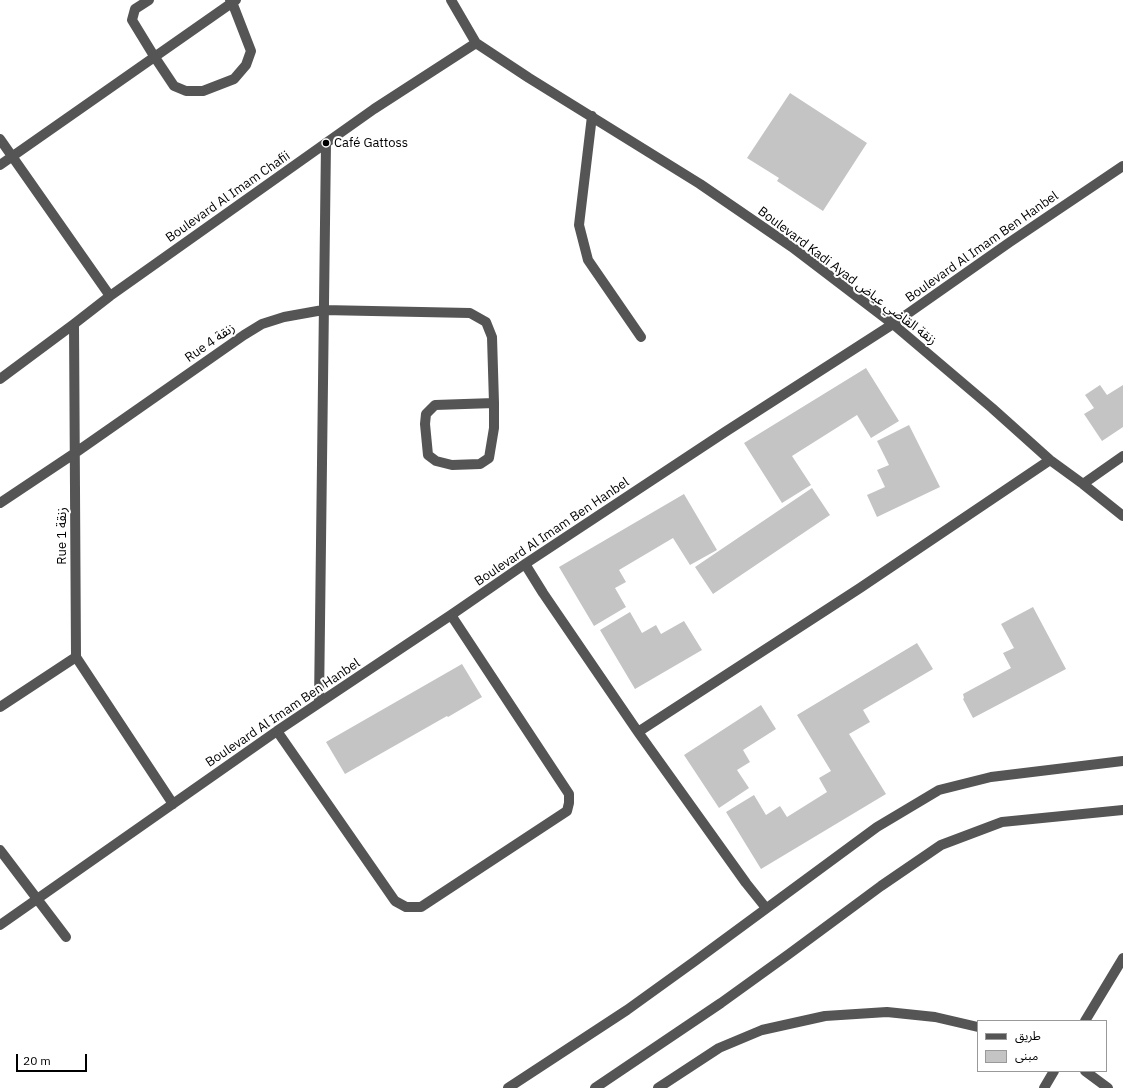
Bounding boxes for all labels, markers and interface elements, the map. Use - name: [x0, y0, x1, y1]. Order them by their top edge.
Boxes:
- place label: Café Gattoss: [334, 135, 408, 151]
- marker: Café Gattoss: [321, 138, 331, 148]
- street label: Boulevard Al Imam Chafii: [163, 148, 293, 246]
- street label: Boulevard Al Imam Ben Hanbel: [903, 188, 1061, 306]
- street label: Boulevard Kadi Ayad زنقة القاضي عياض: [754, 204, 940, 348]
- street label: Rue 4 زنقة: [182, 320, 238, 366]
- street label: Boulevard Al Imam Ben Hanbel: [472, 474, 632, 590]
- street label: Rue 1 زنقة: [54, 507, 70, 565]
- street label: Boulevard Al Imam Ben Hanbel: [203, 655, 363, 771]
- legend: [977, 1020, 1107, 1072]
- text: طريق: [1015, 1028, 1041, 1043]
- scale bar: [18, 1046, 89, 1072]
- text: مبنى: [1015, 1048, 1038, 1063]
- text: 20 m: [23, 1053, 51, 1068]

